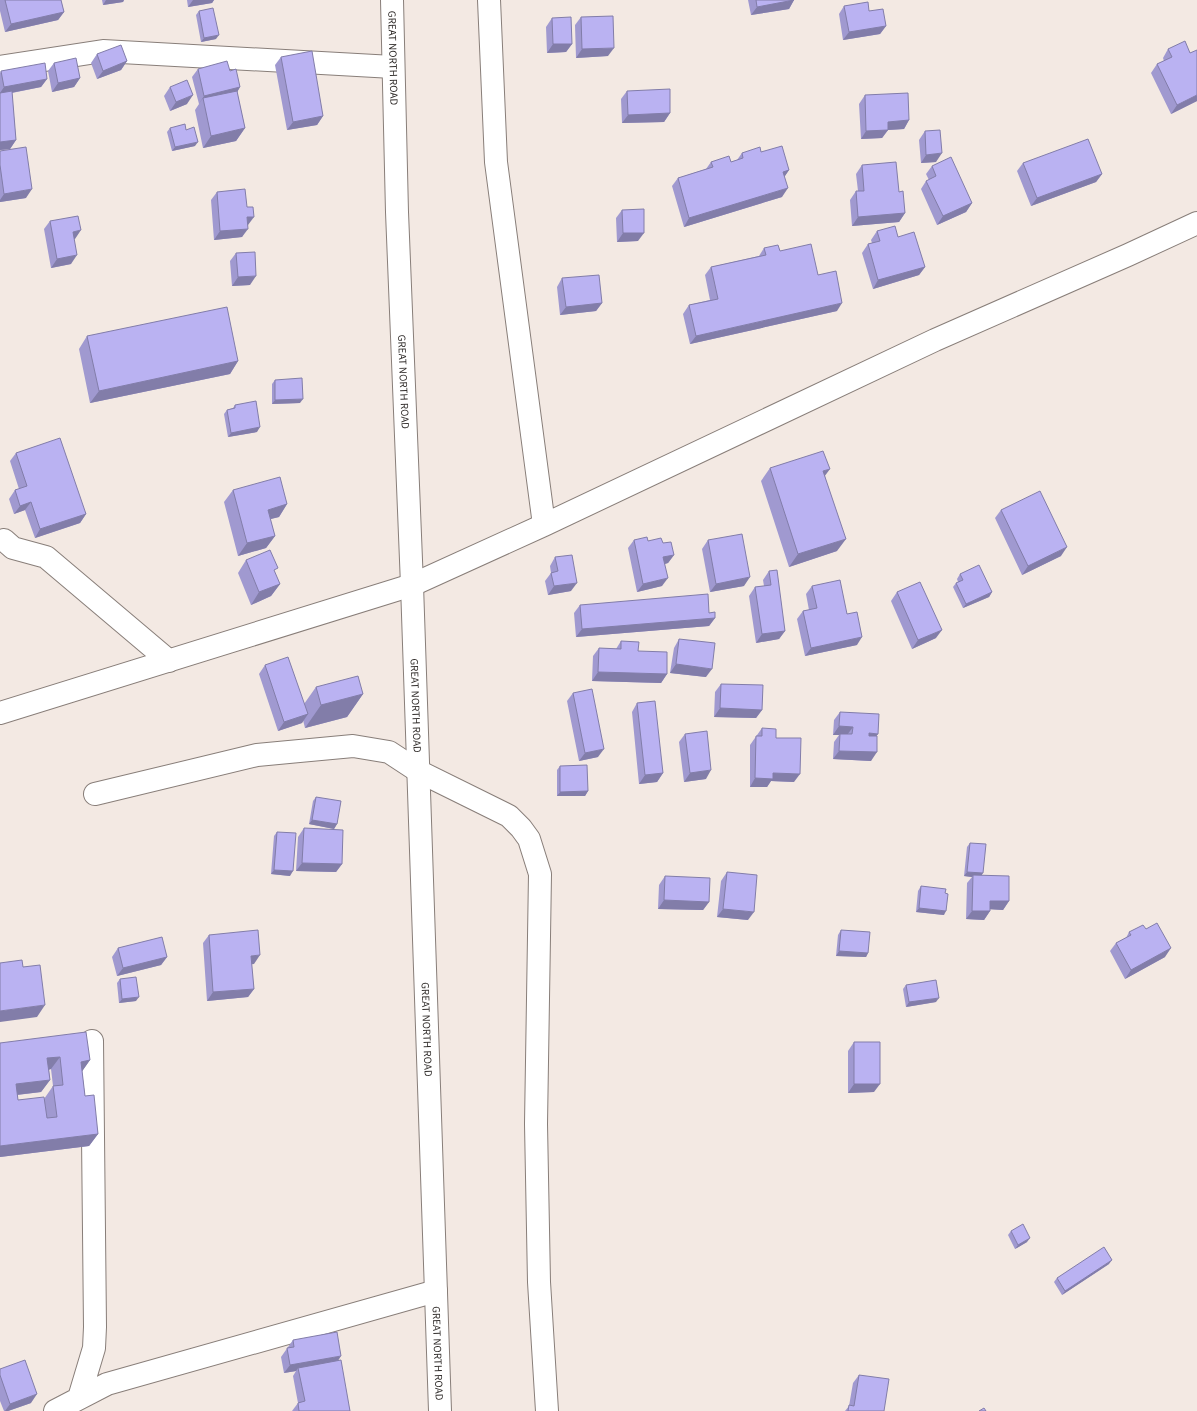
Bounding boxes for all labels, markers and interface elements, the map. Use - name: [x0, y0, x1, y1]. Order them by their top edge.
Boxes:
- street label: GREAT NORTH ROAD: [385, 11, 402, 106]
- street label: GREAT NORTH ROAD: [394, 334, 413, 430]
- street label: GREAT NORTH ROAD: [407, 658, 425, 753]
- street label: GREAT NORTH ROAD: [418, 982, 436, 1077]
- street label: GREAT NORTH ROAD: [429, 1306, 447, 1401]

